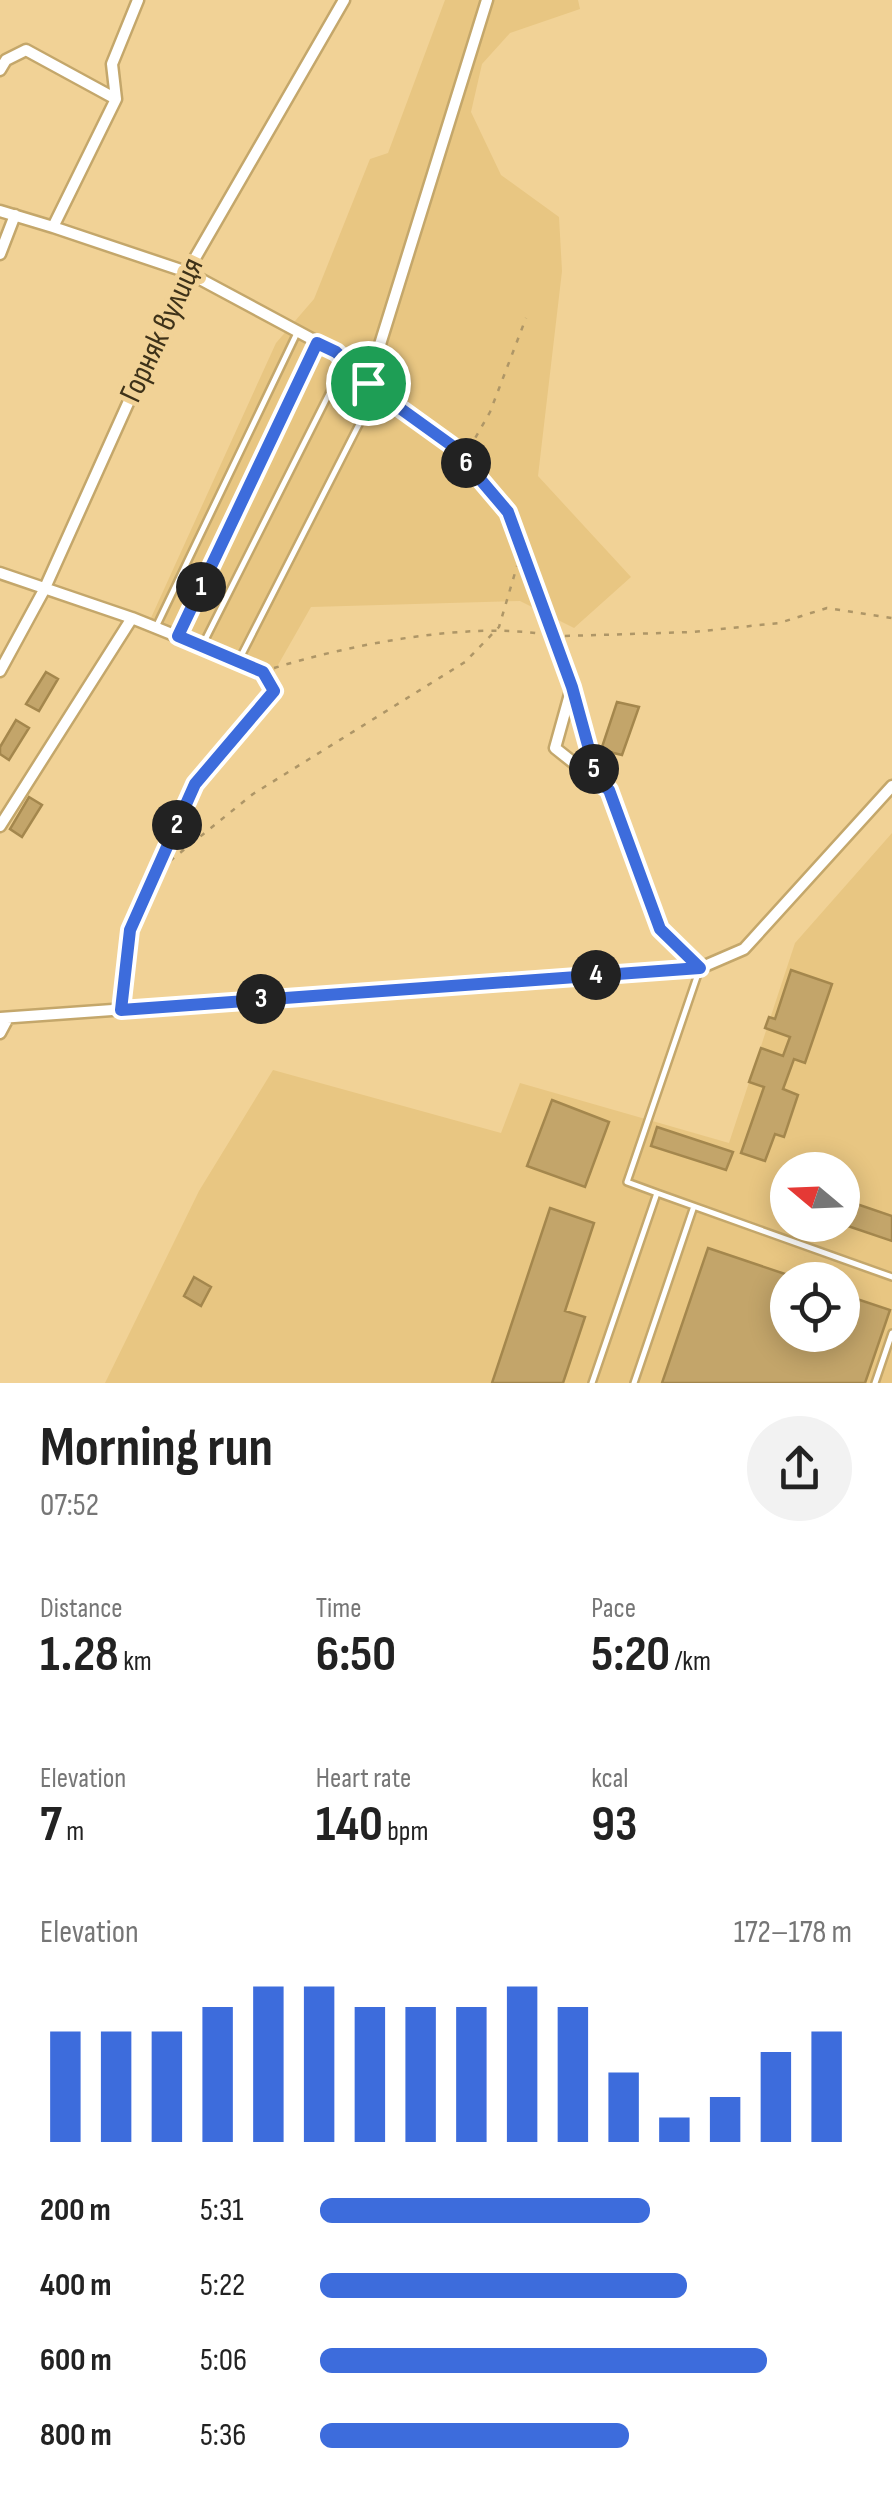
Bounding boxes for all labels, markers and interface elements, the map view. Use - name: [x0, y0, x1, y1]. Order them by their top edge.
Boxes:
- street label: Горняк вулиця: [112, 251, 212, 409]
- pin: [326, 341, 411, 426]
- icon: arrive: [341, 356, 396, 411]
- pin: 6: [441, 438, 491, 488]
- text: 6: [459, 446, 473, 479]
- pin: 1: [176, 562, 226, 612]
- text: 1: [196, 570, 206, 603]
- pin: 5: [569, 744, 619, 794]
- text: 5: [588, 752, 600, 785]
- pin: 2: [152, 800, 202, 850]
- text: 2: [171, 808, 183, 841]
- pin: 4: [571, 950, 621, 1000]
- text: 4: [589, 958, 603, 991]
- pin: 3: [236, 974, 286, 1024]
- text: 3: [255, 982, 267, 1015]
- north arrow: [770, 1152, 860, 1242]
- map controls: [770, 1152, 860, 1352]
- button: locate: [770, 1262, 860, 1352]
- text: Morning run: [40, 1415, 273, 1482]
- button: share: [747, 1416, 852, 1521]
- text: 07:52: [40, 1486, 99, 1525]
- text: Distance: [40, 1592, 123, 1625]
- text: Time: [316, 1592, 361, 1625]
- text: Pace: [591, 1592, 636, 1625]
- text: 1.28: [40, 1625, 119, 1685]
- text: 6:50: [316, 1625, 396, 1685]
- text: 5:20: [591, 1625, 670, 1685]
- text: km: [119, 1645, 152, 1678]
- text: /km: [670, 1645, 711, 1678]
- text: Elevation: [40, 1762, 126, 1795]
- text: Heart rate: [316, 1762, 411, 1795]
- text: kcal: [591, 1762, 628, 1795]
- text: 7: [40, 1795, 62, 1855]
- text: 140: [316, 1795, 383, 1855]
- text: 93: [591, 1795, 637, 1855]
- text: m: [62, 1815, 84, 1848]
- text: bpm: [383, 1815, 428, 1848]
- text: Elevation: [40, 1913, 139, 1952]
- text: 172–178 m: [734, 1913, 852, 1952]
- text: 200 m: [40, 2191, 111, 2230]
- text: 5:31: [200, 2191, 244, 2230]
- text: 400 m: [40, 2266, 112, 2305]
- text: 5:22: [200, 2266, 245, 2305]
- text: 600 m: [40, 2341, 112, 2380]
- text: 5:06: [200, 2341, 247, 2380]
- text: 800 m: [40, 2416, 112, 2455]
- text: 5:36: [200, 2416, 246, 2455]

